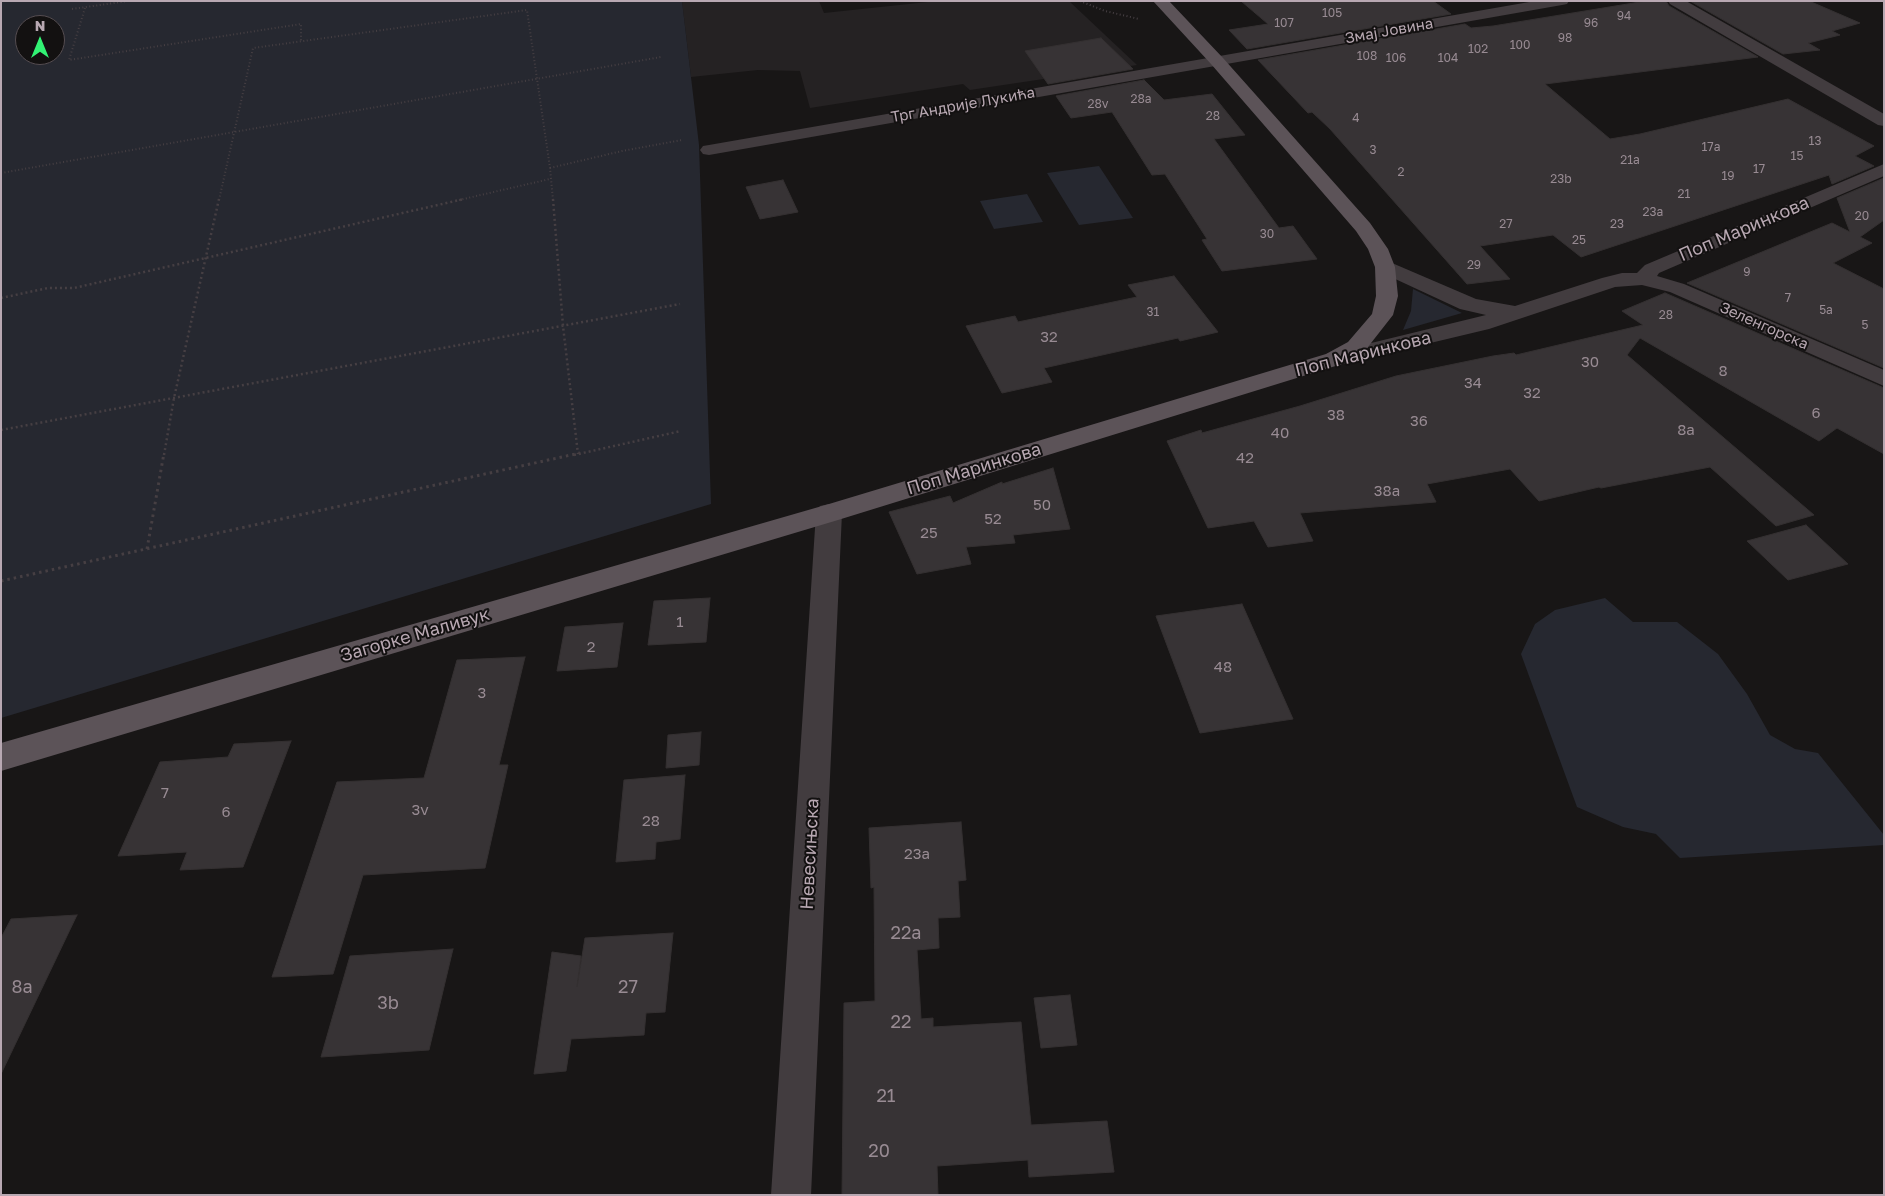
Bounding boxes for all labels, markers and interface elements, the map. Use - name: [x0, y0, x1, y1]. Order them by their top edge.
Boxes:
- house number: 105: [1322, 6, 1342, 20]
- house number: 94: [1617, 9, 1631, 23]
- street label: Змај Јовина: [1344, 14, 1434, 48]
- north arrow: [15, 15, 65, 65]
- house number: 107: [1274, 16, 1294, 30]
- house number: 96: [1584, 16, 1598, 30]
- text: N: [35, 17, 45, 34]
- house number: 98: [1558, 31, 1572, 45]
- house number: 100: [1510, 38, 1530, 52]
- house number: 102: [1468, 42, 1488, 56]
- house number: 108: [1357, 49, 1377, 63]
- house number: 106: [1386, 51, 1406, 65]
- house number: 104: [1438, 51, 1458, 65]
- street label: Трг Андрије Лукића: [890, 83, 1036, 127]
- house number: 28a: [1130, 92, 1152, 106]
- house number: 28v: [1088, 97, 1108, 111]
- house number: 28: [1206, 109, 1220, 123]
- house number: 4: [1352, 111, 1360, 125]
- house number: 13: [1809, 134, 1821, 148]
- house number: 17a: [1702, 140, 1720, 154]
- house number: 3: [1369, 143, 1377, 157]
- house number: 15: [1791, 149, 1803, 163]
- house number: 21a: [1620, 153, 1640, 167]
- house number: 17: [1753, 162, 1765, 176]
- house number: 2: [1398, 165, 1404, 179]
- house number: 19: [1721, 169, 1735, 183]
- house number: 23b: [1550, 172, 1572, 186]
- house number: 21: [1678, 187, 1690, 201]
- street label: Поп Маринкова: [1676, 192, 1812, 266]
- house number: 23a: [1643, 205, 1663, 219]
- house number: 20: [1855, 209, 1869, 223]
- house number: 27: [1499, 217, 1513, 231]
- house number: 23: [1610, 217, 1624, 231]
- house number: 30: [1260, 227, 1274, 241]
- house number: 25: [1572, 233, 1586, 247]
- house number: 29: [1467, 258, 1481, 272]
- house number: 9: [1743, 265, 1751, 279]
- house number: 7: [1785, 291, 1791, 305]
- street label: Зеленгорска: [1717, 298, 1811, 354]
- house number: 5a: [1819, 303, 1833, 317]
- house number: 31: [1147, 305, 1159, 319]
- house number: 28: [1659, 308, 1673, 322]
- house number: 5: [1862, 318, 1868, 332]
- street label: Поп Маринкова: [1293, 327, 1433, 381]
- house number: 32: [1040, 328, 1058, 346]
- house number: 30: [1581, 353, 1599, 371]
- house number: 8: [1718, 362, 1728, 380]
- house number: 34: [1464, 374, 1482, 392]
- house number: 32: [1523, 384, 1541, 402]
- house number: 6: [1811, 404, 1821, 422]
- house number: 38: [1327, 406, 1345, 424]
- house number: 36: [1410, 412, 1428, 430]
- house number: 8a: [1677, 421, 1695, 439]
- house number: 40: [1271, 424, 1289, 442]
- street label: Поп Маринкова: [904, 438, 1044, 500]
- house number: 42: [1236, 449, 1254, 467]
- house number: 38a: [1374, 482, 1400, 500]
- house number: 50: [1033, 496, 1051, 514]
- house number: 52: [984, 510, 1002, 528]
- house number: 25: [920, 524, 938, 542]
- street label: Загорке Маливук: [338, 603, 492, 667]
- house number: 1: [676, 613, 684, 631]
- house number: 2: [587, 638, 595, 656]
- house number: 48: [1214, 658, 1232, 676]
- house number: 3: [478, 684, 486, 702]
- house number: 7: [161, 784, 169, 802]
- street label: Невесињска: [796, 798, 824, 910]
- house number: 3v: [411, 801, 429, 819]
- house number: 6: [221, 803, 231, 821]
- house number: 28: [642, 812, 660, 830]
- house number: 23a: [904, 845, 930, 863]
- house number: 22a: [890, 922, 922, 944]
- house number: 8a: [11, 976, 33, 998]
- house number: 27: [618, 976, 638, 998]
- house number: 3b: [377, 992, 399, 1014]
- house number: 22: [891, 1011, 911, 1033]
- house number: 21: [876, 1085, 896, 1107]
- house number: 20: [868, 1140, 890, 1162]

